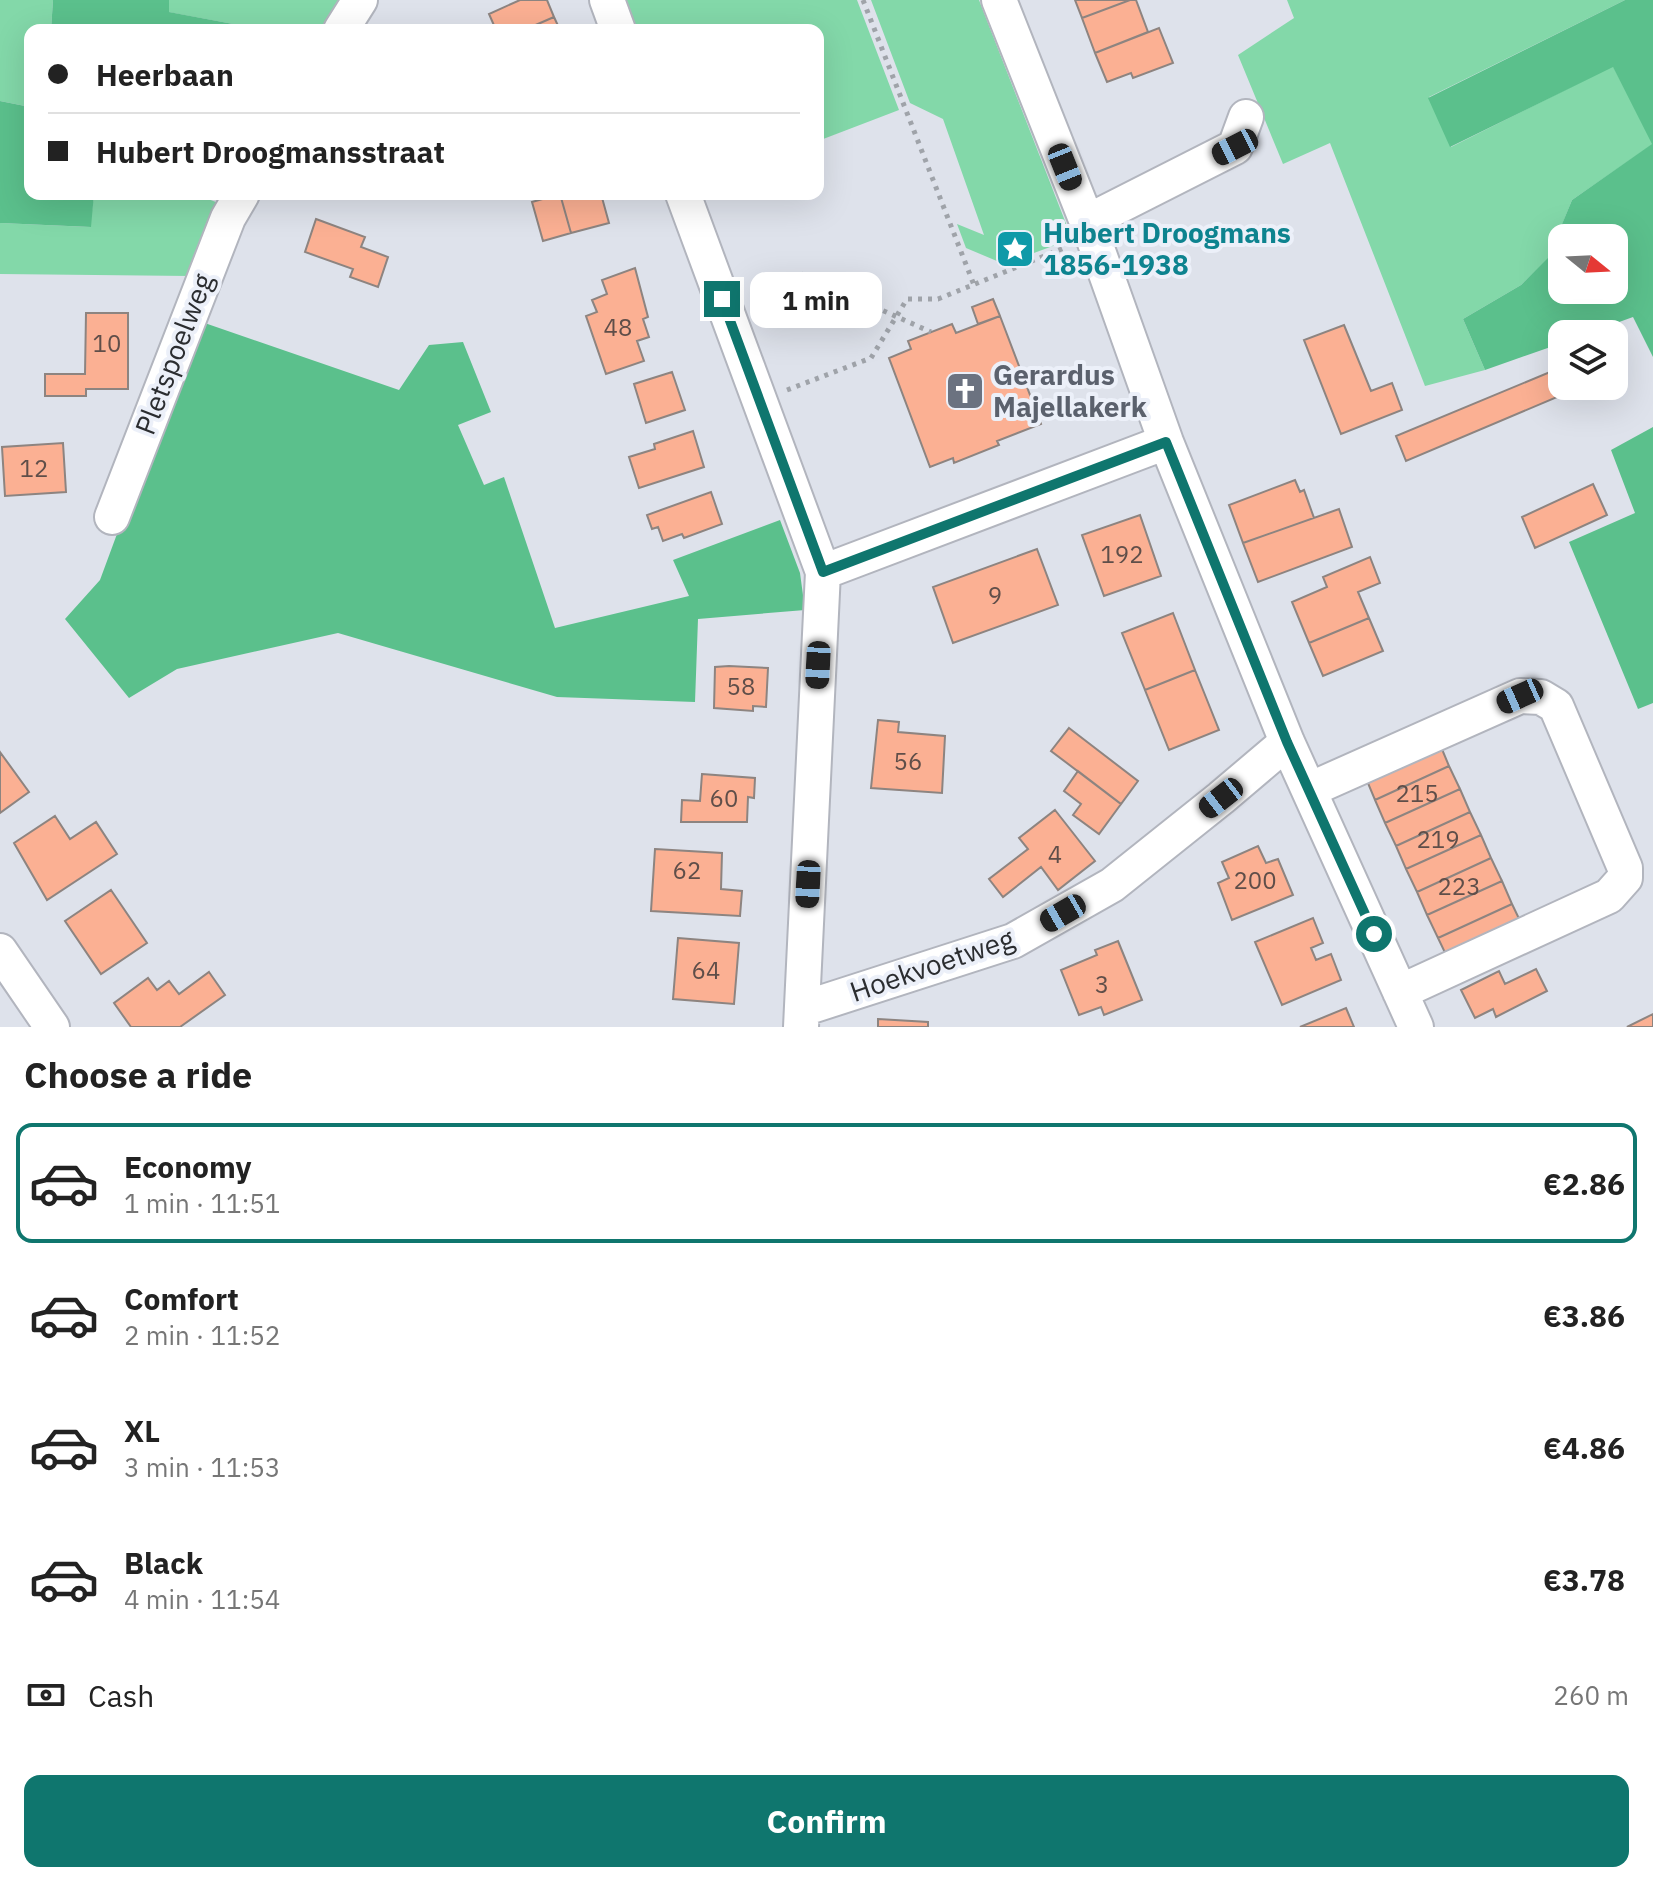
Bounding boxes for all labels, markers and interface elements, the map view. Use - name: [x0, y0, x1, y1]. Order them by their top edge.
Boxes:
- text: Heerbaan: [96, 55, 234, 94]
- car: [1208, 125, 1262, 169]
- text: Hubert Droogmansstraat: [96, 132, 445, 171]
- car: [1045, 140, 1085, 194]
- place label: Hubert Droogmans 1856-1938: [1043, 214, 1291, 283]
- north arrow: [1548, 224, 1628, 304]
- map controls: [1548, 224, 1628, 400]
- place icon: Hubert Droogmans 1856-1938: [994, 228, 1036, 270]
- street label: Pletspoelweg: [126, 268, 221, 440]
- callout: 1 min: [750, 271, 882, 327]
- route end: [704, 281, 740, 317]
- text: 1 min: [782, 283, 850, 317]
- house number: 48: [604, 311, 632, 343]
- button: layers: [1548, 320, 1628, 400]
- house number: 10: [93, 327, 121, 359]
- place label: Gerardus Majellakerk: [993, 356, 1148, 425]
- church icon: Gerardus Majellakerk: [944, 370, 986, 412]
- house number: 12: [20, 452, 48, 484]
- house number: 192: [1100, 538, 1144, 570]
- house number: 9: [988, 579, 1002, 611]
- car: [805, 640, 831, 690]
- house number: 58: [727, 670, 755, 702]
- car: [1493, 675, 1547, 717]
- house number: 56: [894, 745, 922, 777]
- car: [1195, 774, 1247, 822]
- house number: 215: [1395, 777, 1439, 809]
- house number: 60: [710, 782, 738, 814]
- house number: 219: [1416, 823, 1460, 855]
- house number: 4: [1048, 838, 1062, 870]
- house number: 62: [673, 854, 701, 886]
- car: [795, 859, 821, 909]
- house number: 200: [1233, 864, 1277, 896]
- house number: 223: [1437, 870, 1481, 902]
- car: [1036, 891, 1090, 935]
- route start: [1356, 916, 1392, 952]
- street label: Hoekvoetweg: [845, 919, 1019, 1010]
- house number: 64: [692, 954, 720, 986]
- house number: 3: [1095, 968, 1109, 1000]
- text: Choose a ride: [24, 1051, 252, 1098]
- icon: car: [28, 1147, 100, 1219]
- text: Economy: [124, 1147, 252, 1186]
- text: €2.86: [1543, 1164, 1625, 1203]
- text: 1 min · 11:51: [124, 1186, 280, 1220]
- icon: car: [28, 1279, 100, 1351]
- text: Comfort: [124, 1279, 239, 1318]
- text: €3.86: [1543, 1296, 1625, 1335]
- text: 2 min · 11:52: [124, 1318, 280, 1352]
- icon: car: [28, 1411, 100, 1483]
- text: XL: [124, 1411, 160, 1450]
- text: €4.86: [1543, 1428, 1625, 1467]
- text: 3 min · 11:53: [124, 1450, 280, 1484]
- icon: car: [28, 1543, 100, 1615]
- text: Black: [124, 1543, 203, 1582]
- text: €3.78: [1543, 1560, 1625, 1599]
- text: 4 min · 11:54: [124, 1582, 280, 1616]
- icon: cash: [24, 1673, 68, 1717]
- text: Cash: [88, 1676, 154, 1715]
- text: 260 m: [1553, 1678, 1629, 1712]
- button: Confirm: [24, 1775, 1629, 1867]

